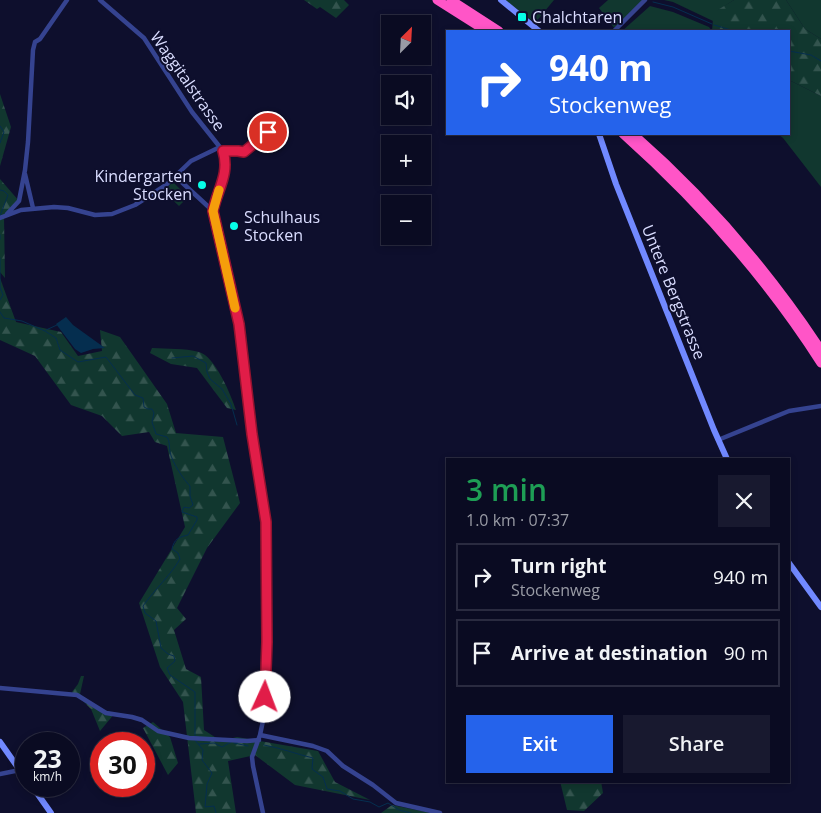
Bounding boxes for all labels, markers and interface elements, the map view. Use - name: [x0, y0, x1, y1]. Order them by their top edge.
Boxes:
- place label: Chalchtaren: [532, 6, 622, 28]
- marker: Chalchtaren: [516, 11, 528, 23]
- north arrow: [381, 15, 431, 65]
- map controls: [381, 15, 431, 245]
- street label: Waggitalstrasse: [146, 27, 230, 135]
- text: 940 m: [549, 44, 653, 91]
- icon: right: [466, 50, 531, 115]
- button: sound: [381, 75, 431, 125]
- text: Stockenweg: [549, 89, 671, 119]
- pin: [247, 111, 289, 153]
- icon: arrive: [254, 118, 282, 146]
- button: +: [381, 135, 431, 185]
- place label: Kindergarten Stocken: [94, 165, 192, 205]
- marker: Kindergarten Stocken: [196, 179, 208, 191]
- button: −: [381, 195, 431, 245]
- place label: Schulhaus Stocken: [244, 206, 320, 246]
- marker: Schulhaus Stocken: [228, 220, 240, 232]
- street label: Untere Bergstrasse: [637, 221, 711, 363]
- text: 3 min: [466, 469, 547, 510]
- button: close: [718, 475, 770, 527]
- text: 1.0 km · 07:37: [466, 509, 569, 531]
- text: Turn right: [511, 553, 606, 579]
- icon: right: [468, 563, 496, 591]
- text: 940 m: [713, 564, 768, 590]
- text: Stockenweg: [511, 579, 600, 601]
- icon: arrive: [468, 639, 496, 667]
- text: Arrive at destination: [511, 640, 708, 666]
- text: 90 m: [724, 640, 768, 666]
- position arrow: [238, 670, 290, 722]
- button: Exit: [466, 715, 613, 773]
- button: Share: [623, 715, 770, 773]
- speed limit sign: 30: [90, 732, 155, 797]
- text: 23: [33, 741, 62, 775]
- text: km/h: [33, 768, 62, 785]

